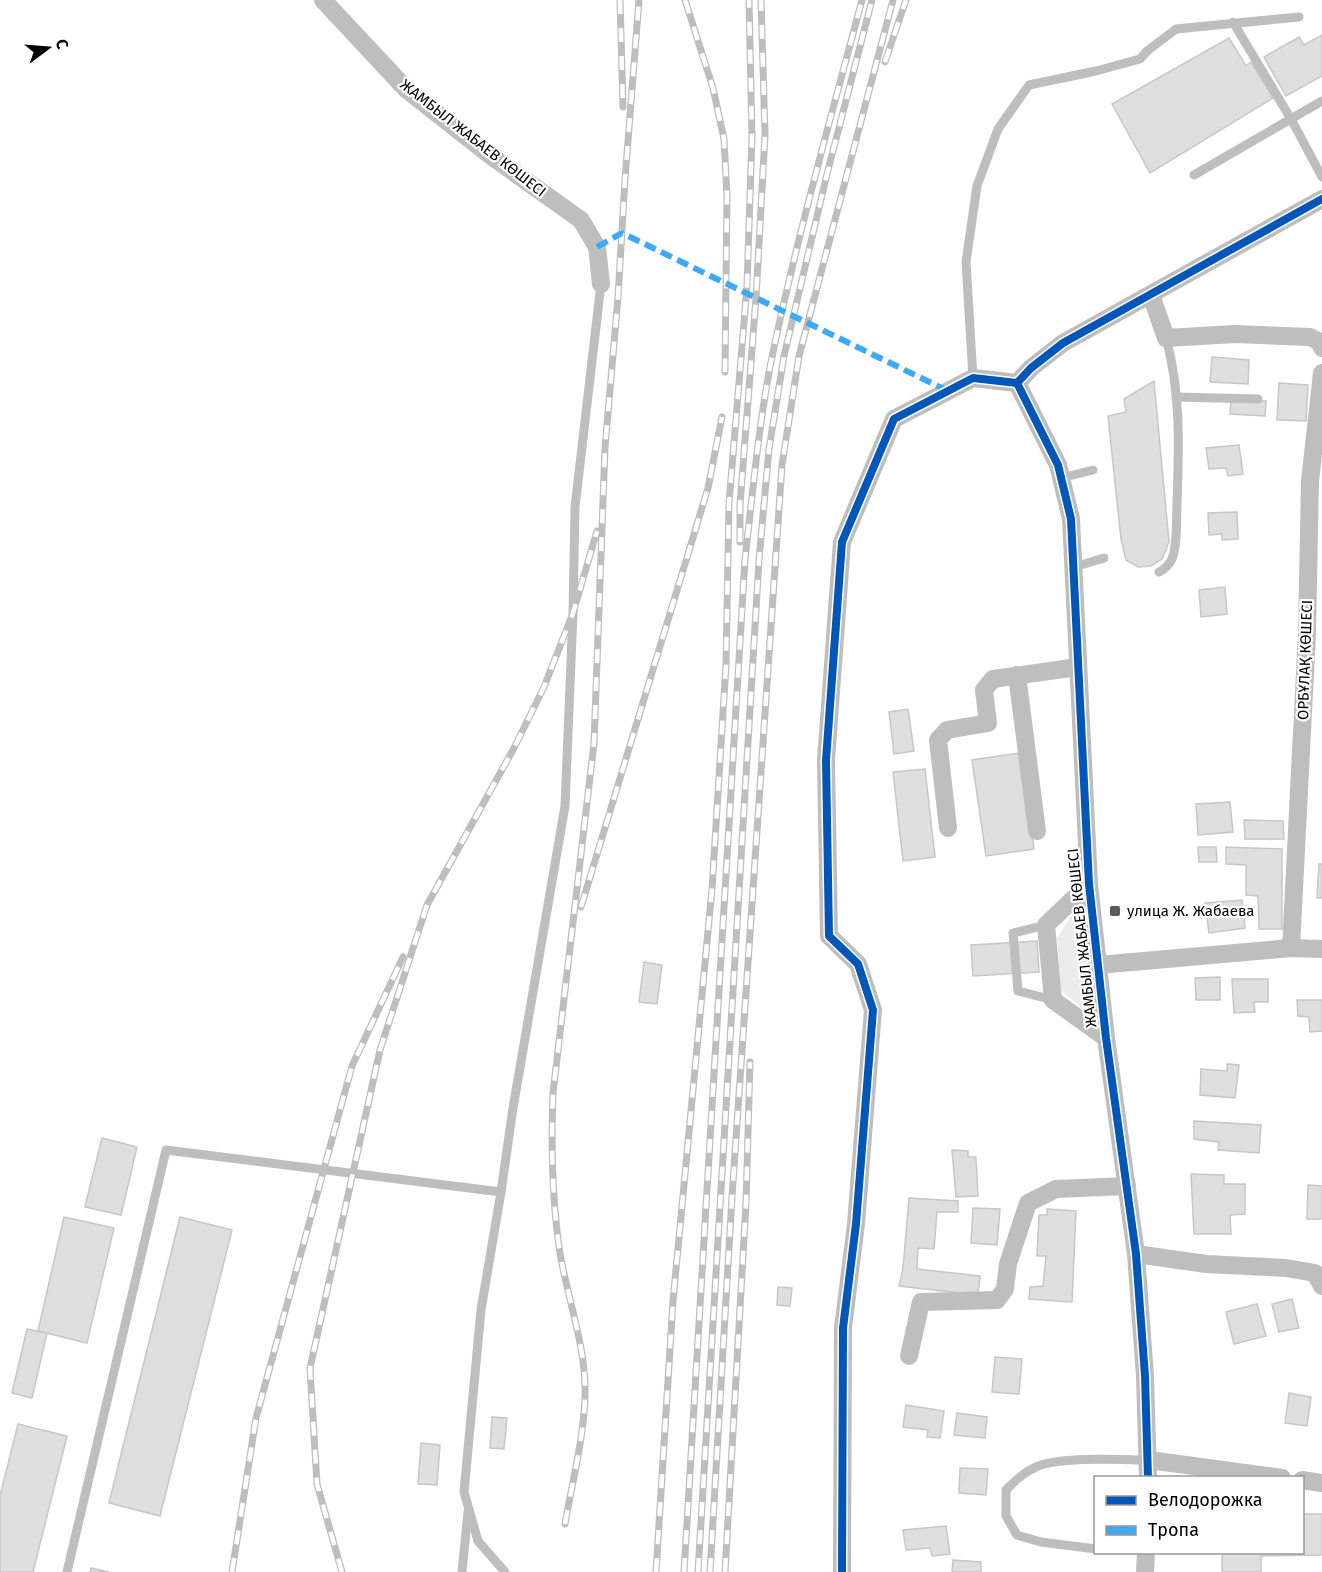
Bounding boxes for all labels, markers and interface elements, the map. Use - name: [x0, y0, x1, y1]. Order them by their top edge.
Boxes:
- north arrow: [18, 18, 78, 78]
- text: С: [52, 37, 73, 52]
- street label: ЖАМБЫЛ ЖАБАЕВ КӨШЕСІ: [396, 75, 550, 201]
- street label: ОРБҰЛАҚ КӨШЕСІ: [1294, 600, 1316, 720]
- street label: ЖАМБЫЛ ЖАБАЕВ КӨШЕСІ: [1064, 847, 1100, 1029]
- place label: улица Ж. Жабаева: [1127, 902, 1254, 920]
- marker: улица Ж. Жабаева: [1108, 904, 1122, 918]
- legend: [1094, 1476, 1304, 1554]
- text: Велодорожка: [1148, 1489, 1263, 1511]
- text: Тропа: [1148, 1519, 1199, 1541]

